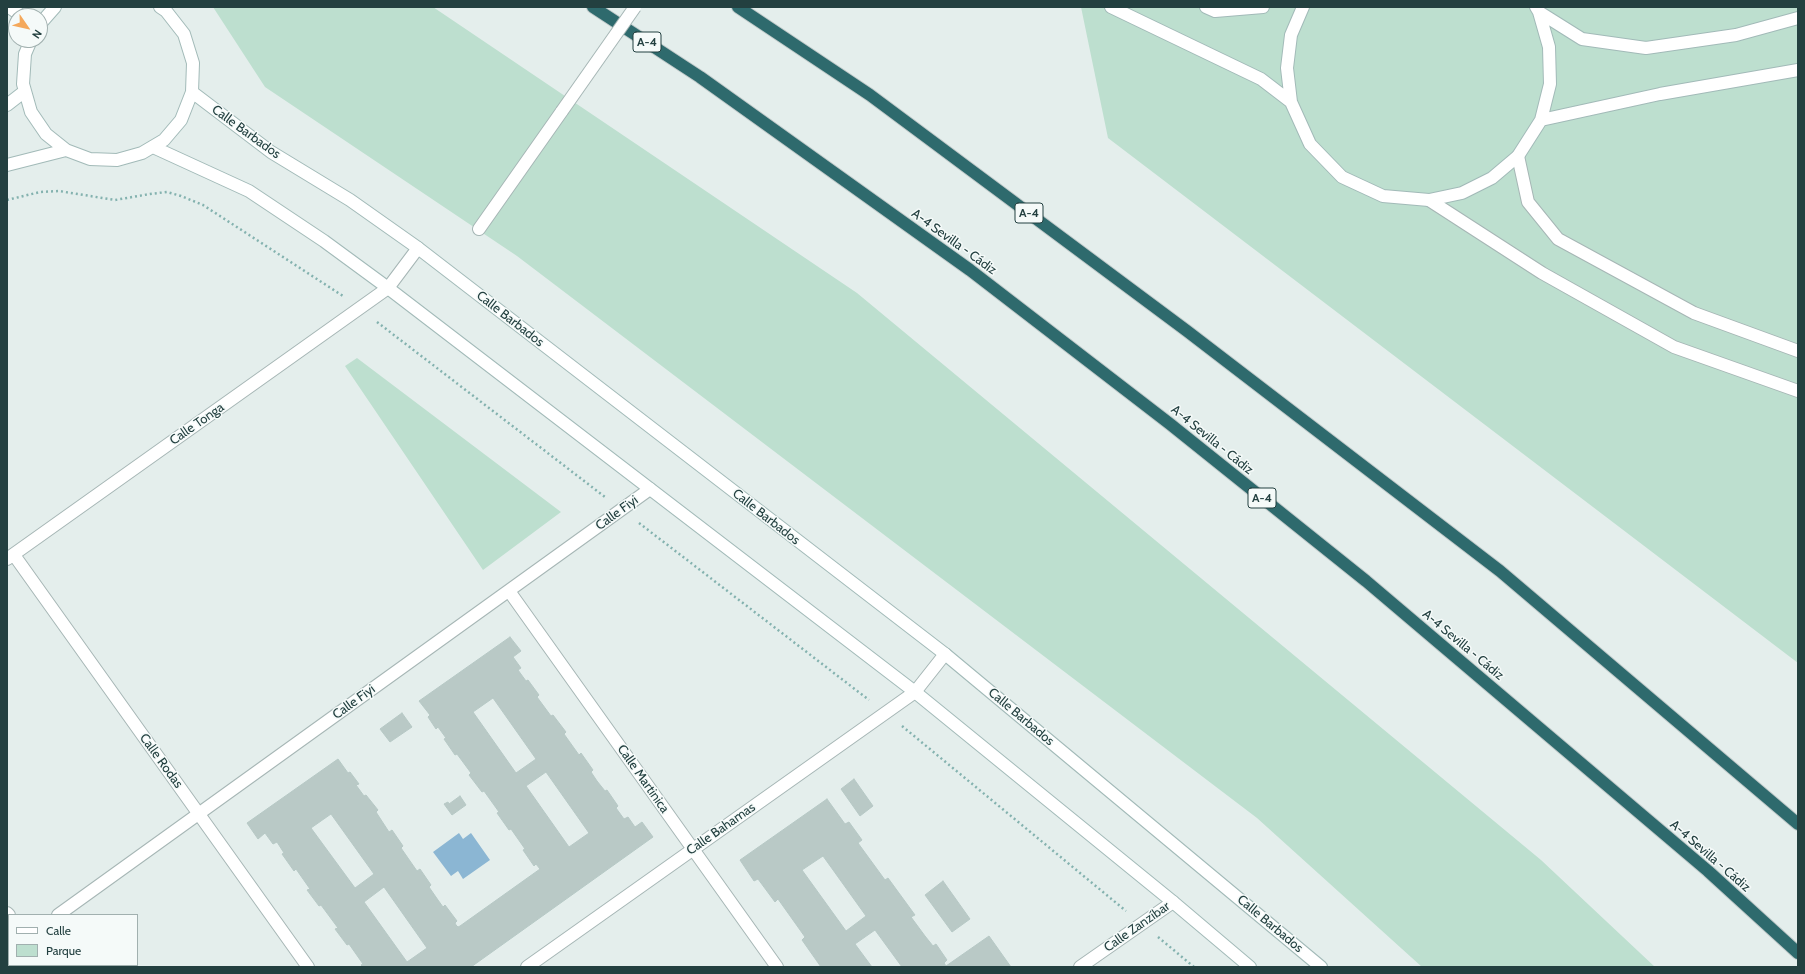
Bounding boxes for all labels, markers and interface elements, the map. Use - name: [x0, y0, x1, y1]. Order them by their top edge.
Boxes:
- north arrow: [8, 8, 48, 48]
- text: N: [29, 27, 45, 41]
- road number: A-4: [633, 32, 661, 52]
- street label: Calle Barbados: [209, 102, 283, 162]
- road number: A-4: [1015, 203, 1043, 223]
- street label: A-4 Sevilla - Cádiz: [908, 206, 1000, 278]
- street label: Calle Barbados: [473, 288, 547, 350]
- street label: Calle Tonga: [167, 400, 227, 448]
- street label: A-4 Sevilla - Cádiz: [1168, 402, 1256, 478]
- street label: Calle Barbados: [729, 486, 803, 548]
- road number: A-4: [1248, 488, 1276, 508]
- street label: Calle Fiyi: [593, 492, 641, 534]
- street label: A-4 Sevilla - Cádiz: [1419, 606, 1507, 684]
- street label: Calle Fiyi: [330, 681, 378, 723]
- street label: Calle Barbados: [985, 685, 1057, 749]
- street label: Calle Rodas: [136, 731, 186, 791]
- street label: Calle Martinica: [614, 742, 672, 816]
- street label: Calle Bahamas: [684, 800, 758, 858]
- street label: A-4 Sevilla - Cádiz: [1667, 817, 1753, 895]
- street label: Calle Barbados: [1234, 892, 1306, 956]
- street label: Calle Zanzíbar: [1101, 899, 1173, 955]
- legend: [8, 914, 138, 966]
- text: Calle: [46, 923, 71, 938]
- text: Parque: [46, 943, 81, 958]

